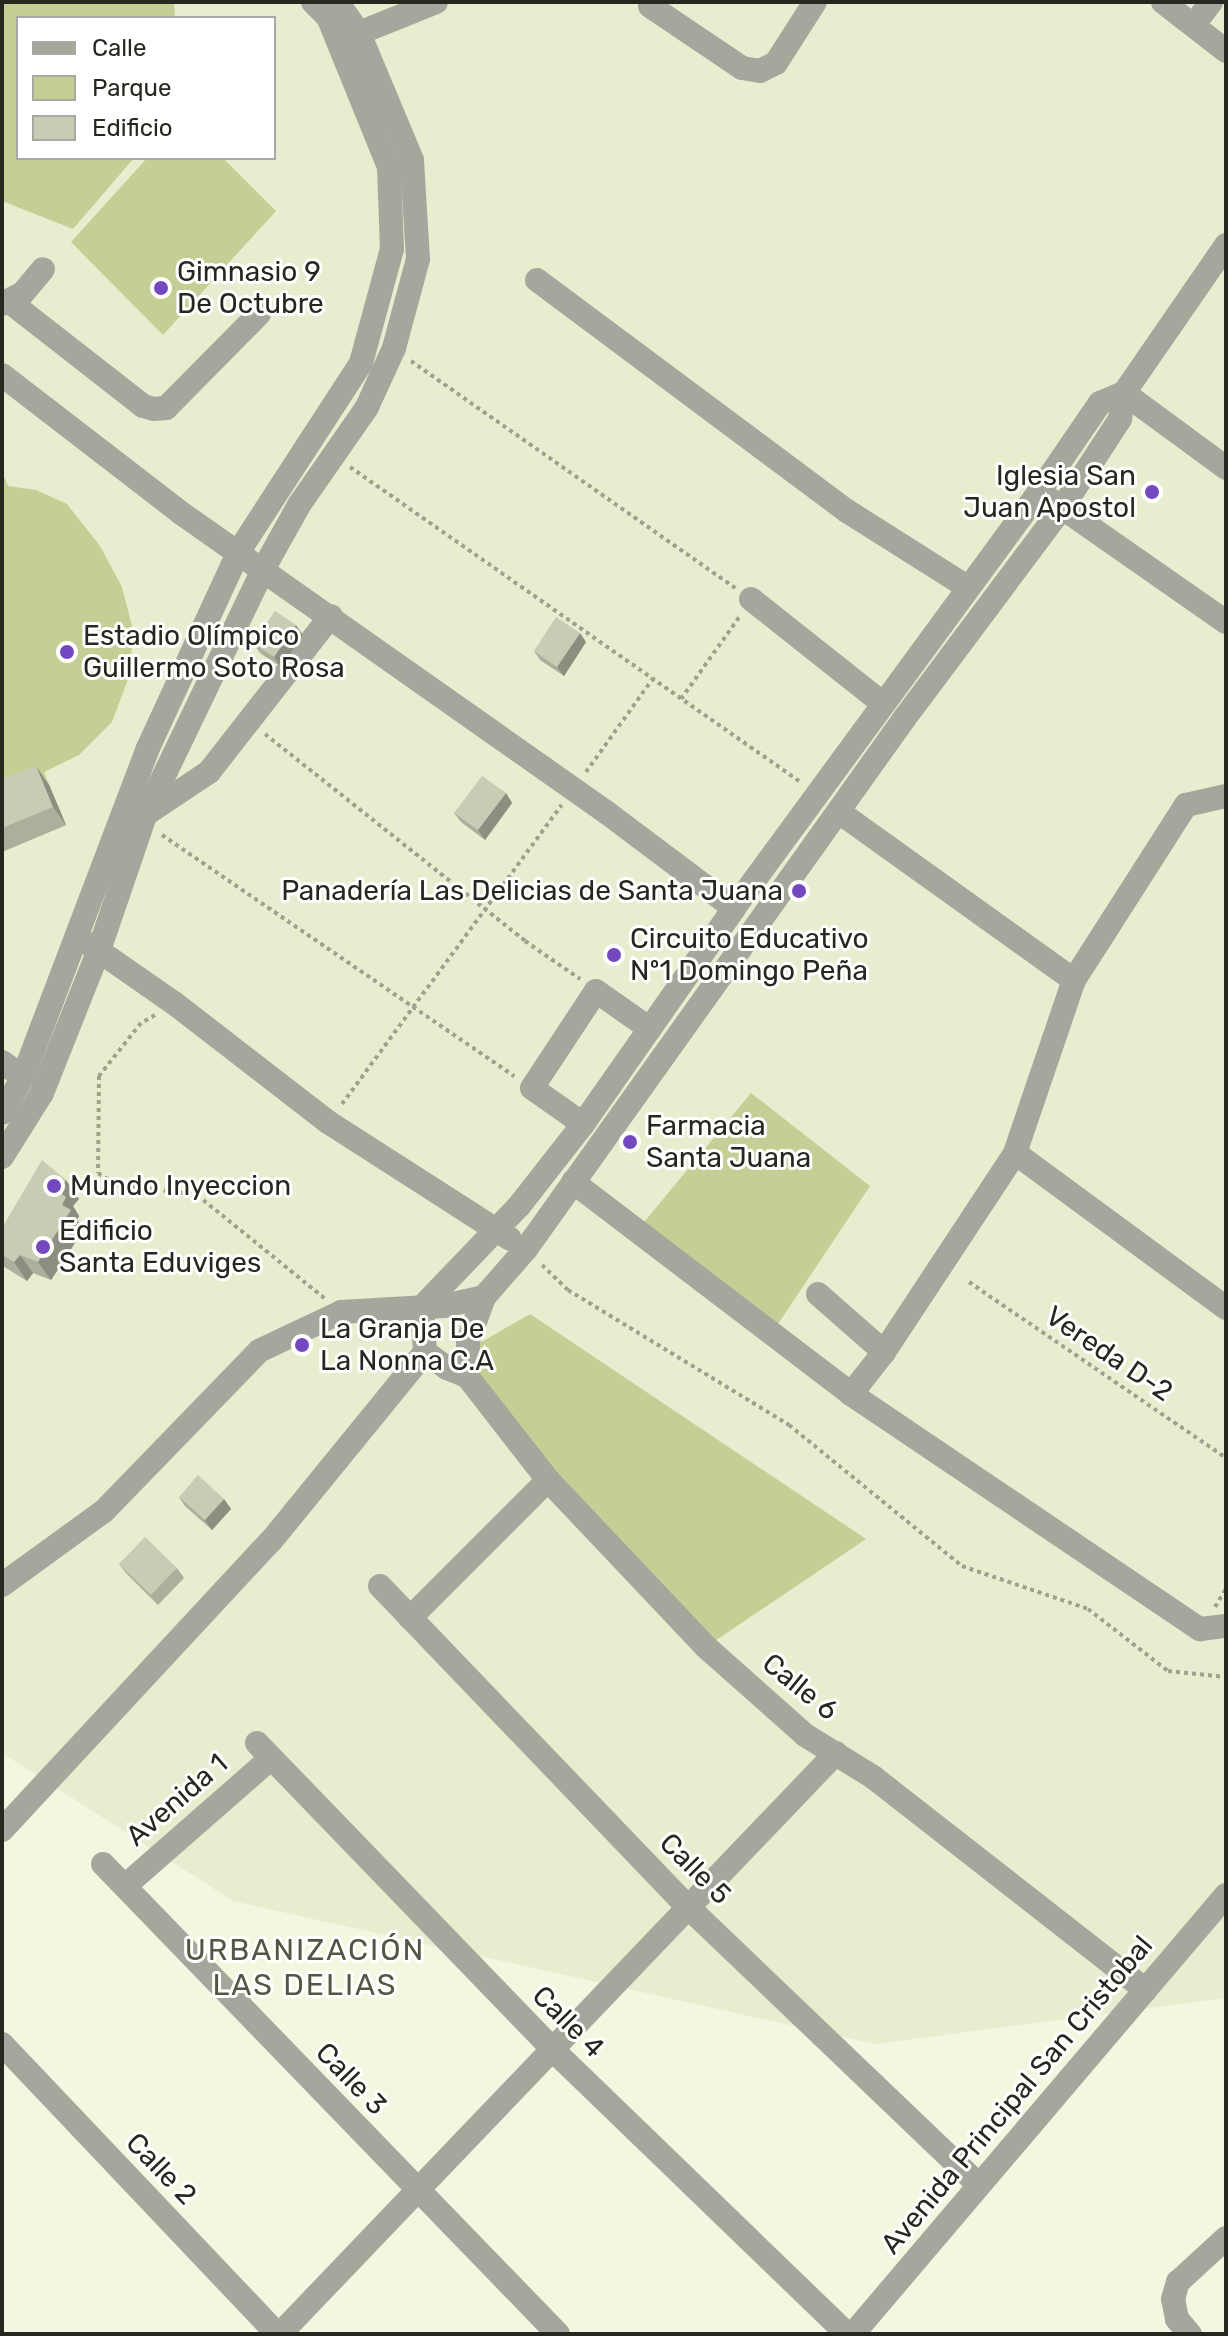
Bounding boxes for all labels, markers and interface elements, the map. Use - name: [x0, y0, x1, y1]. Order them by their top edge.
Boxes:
- legend: [16, 16, 276, 160]
- text: Calle: [92, 34, 146, 62]
- text: Parque: [92, 74, 171, 102]
- text: Edificio: [92, 114, 173, 142]
- place label: Gimnasio 9 De Octubre: [177, 255, 324, 321]
- marker: Gimnasio 9 De Octubre: [152, 279, 170, 297]
- place label: Iglesia San Juan Apostol: [963, 459, 1136, 525]
- marker: Iglesia San Juan Apostol: [1143, 483, 1161, 501]
- place label: Estadio Olímpico Guillermo Soto Rosa: [83, 619, 345, 685]
- marker: Estadio Olímpico Guillermo Soto Rosa: [58, 643, 76, 661]
- place label: Panadería Las Delicias de Santa Juana: [281, 874, 783, 908]
- marker: Panadería Las Delicias de Santa Juana: [790, 882, 808, 900]
- place label: Circuito Educativo Nº1 Domingo Peña: [630, 922, 869, 988]
- marker: Circuito Educativo Nº1 Domingo Peña: [605, 946, 623, 964]
- place label: Farmacia Santa Juana: [646, 1109, 811, 1175]
- marker: Farmacia Santa Juana: [621, 1133, 639, 1151]
- place label: Mundo Inyeccion: [70, 1169, 291, 1203]
- marker: Mundo Inyeccion: [45, 1177, 63, 1195]
- place label: Edificio Santa Eduviges: [59, 1214, 261, 1280]
- marker: Edificio Santa Eduviges: [34, 1238, 52, 1256]
- street label: Vereda D-2: [1039, 1299, 1179, 1409]
- place label: La Granja De La Nonna C.A: [320, 1312, 494, 1378]
- marker: La Granja De La Nonna C.A: [291, 1334, 313, 1356]
- street label: Calle 6: [756, 1647, 844, 1727]
- street label: Avenida 1: [119, 1747, 235, 1853]
- street label: Calle 5: [652, 1826, 738, 1912]
- street label: Avenida Principal San Cristobal: [874, 1929, 1160, 2261]
- district label: URBANIZACIÓN LAS DELIAS: [185, 1932, 425, 2002]
- street label: Calle 4: [525, 1979, 611, 2065]
- street label: Calle 3: [309, 2036, 393, 2122]
- street label: Calle 2: [119, 2126, 203, 2212]

